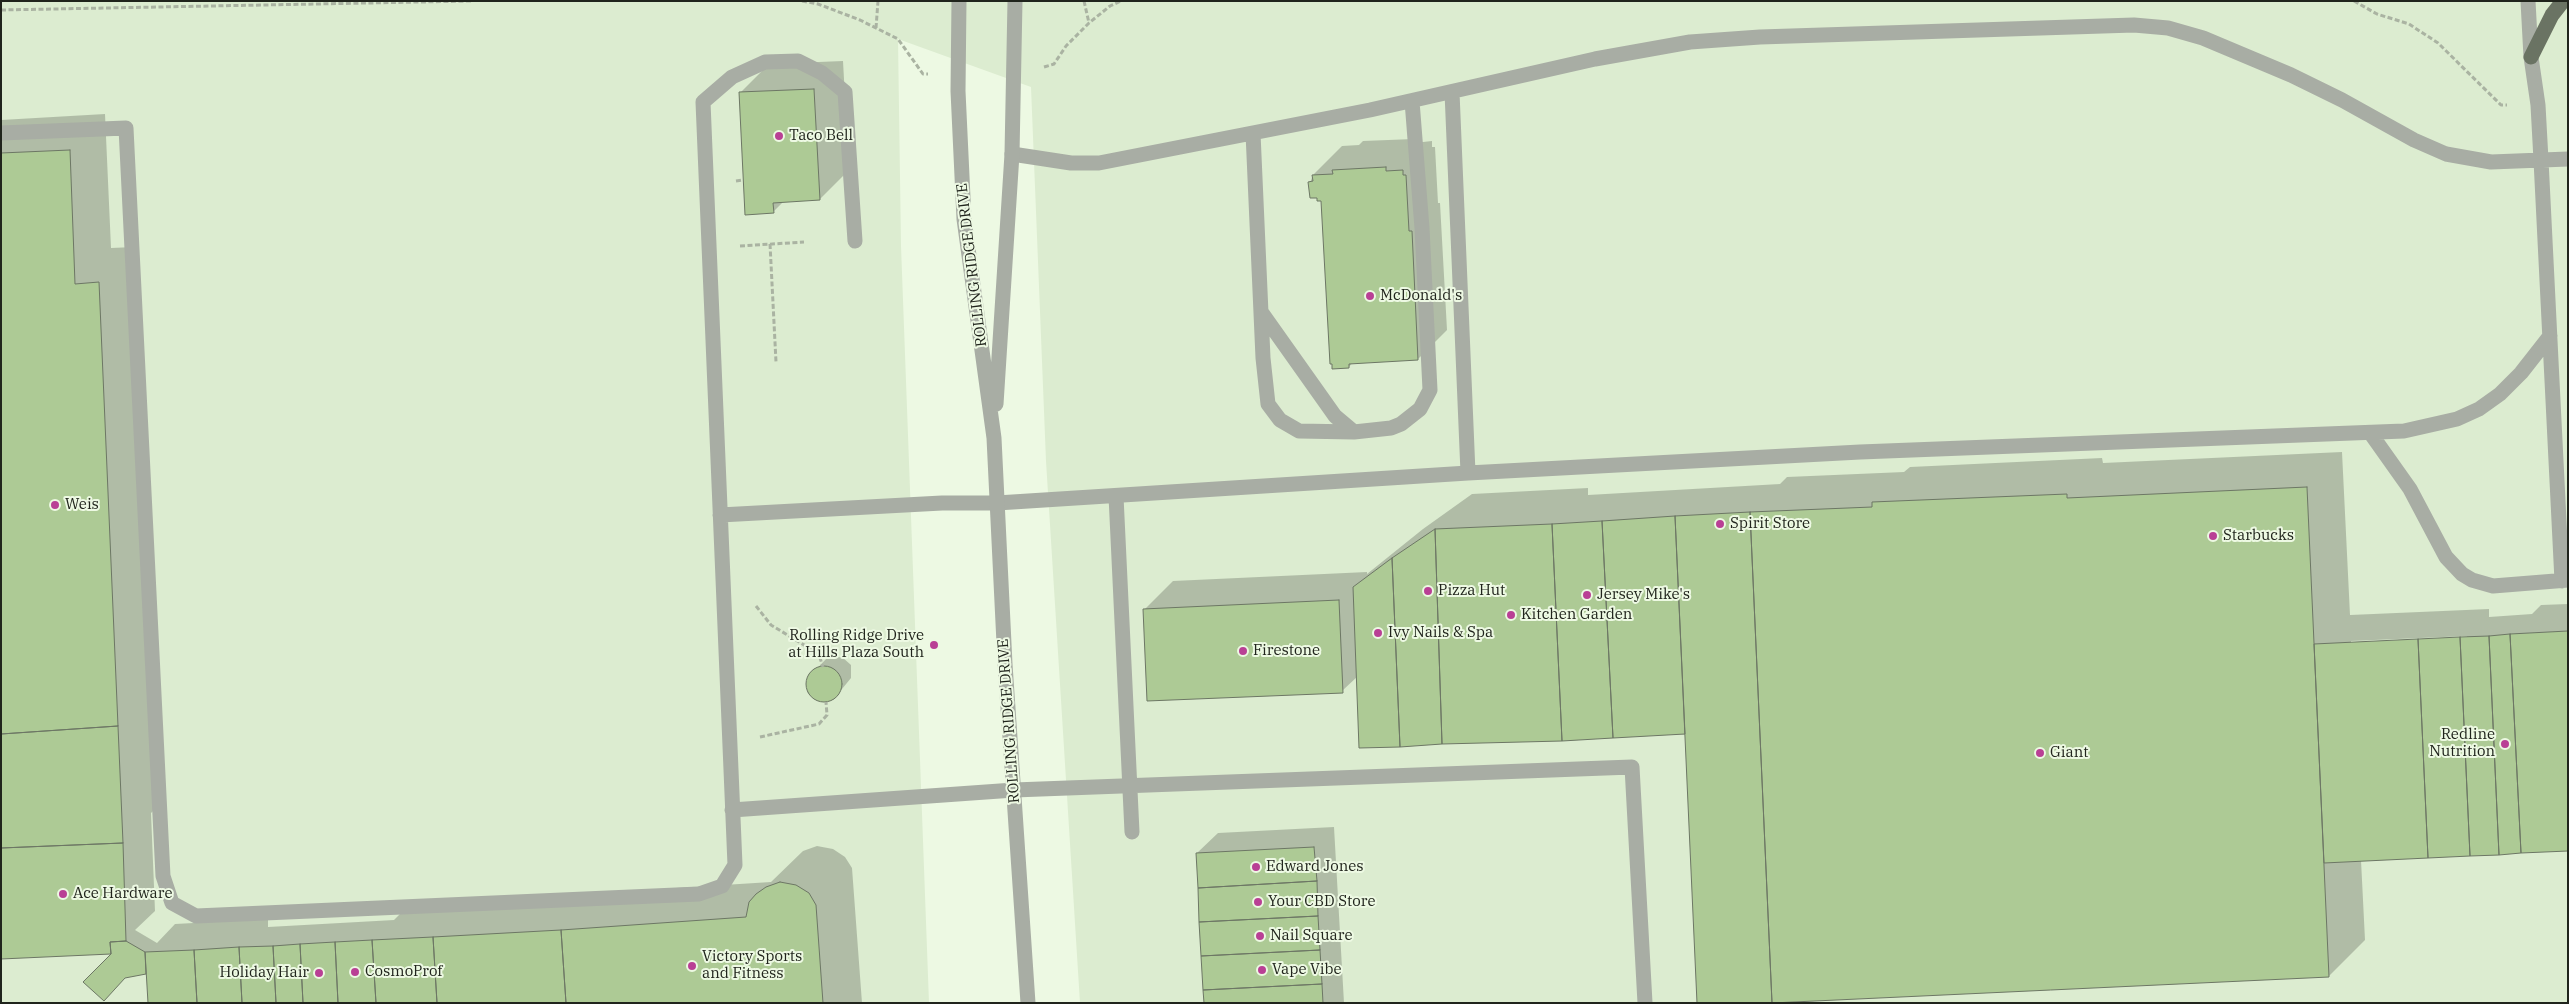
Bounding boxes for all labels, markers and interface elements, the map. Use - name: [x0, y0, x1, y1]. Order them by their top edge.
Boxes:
- place label: Taco Bell: [789, 127, 853, 145]
- marker: Taco Bell: [773, 130, 785, 142]
- street label: ROLLING RIDGE DRIVE: [953, 182, 991, 348]
- place label: McDonald's: [1380, 287, 1462, 305]
- marker: McDonald's: [1364, 290, 1376, 302]
- place label: Weis: [65, 496, 99, 514]
- marker: Weis: [49, 499, 61, 511]
- place label: Spirit Store: [1730, 515, 1810, 533]
- marker: Spirit Store: [1714, 518, 1726, 530]
- place label: Starbucks: [2223, 527, 2294, 545]
- marker: Starbucks: [2207, 530, 2219, 542]
- place label: Pizza Hut: [1438, 582, 1505, 600]
- marker: Pizza Hut: [1422, 585, 1434, 597]
- place label: Jersey Mike's: [1597, 586, 1690, 604]
- marker: Jersey Mike's: [1581, 589, 1593, 601]
- place label: Kitchen Garden: [1521, 606, 1632, 624]
- marker: Kitchen Garden: [1505, 609, 1517, 621]
- place label: Ivy Nails & Spa: [1388, 624, 1493, 642]
- place label: Rolling Ridge Drive at Hills Plaza South: [788, 627, 924, 662]
- marker: Ivy Nails & Spa: [1372, 627, 1384, 639]
- street label: ROLLING RIDGE DRIVE: [994, 638, 1024, 804]
- marker: Rolling Ridge Drive at Hills Plaza South: [928, 639, 940, 651]
- place label: Firestone: [1253, 642, 1320, 660]
- marker: Firestone: [1237, 645, 1249, 657]
- place label: Redline Nutrition: [2429, 726, 2495, 761]
- marker: Redline Nutrition: [2499, 738, 2511, 750]
- place label: Giant: [2050, 744, 2089, 762]
- marker: Giant: [2034, 747, 2046, 759]
- place label: Edward Jones: [1266, 858, 1364, 876]
- marker: Edward Jones: [1250, 861, 1262, 873]
- place label: Ace Hardware: [73, 885, 172, 903]
- marker: Ace Hardware: [57, 888, 69, 900]
- place label: Your CBD Store: [1268, 893, 1375, 911]
- marker: Your CBD Store: [1252, 896, 1264, 908]
- place label: Nail Square: [1270, 927, 1352, 945]
- marker: Nail Square: [1254, 930, 1266, 942]
- place label: Victory Sports and Fitness: [702, 948, 802, 983]
- marker: Victory Sports and Fitness: [686, 960, 698, 972]
- place label: Vape Vibe: [1272, 961, 1342, 979]
- place label: CosmoProf: [365, 963, 442, 981]
- place label: Holiday Hair: [219, 964, 309, 982]
- marker: Vape Vibe: [1256, 964, 1268, 976]
- marker: CosmoProf: [349, 966, 361, 978]
- marker: Holiday Hair: [313, 967, 325, 979]

